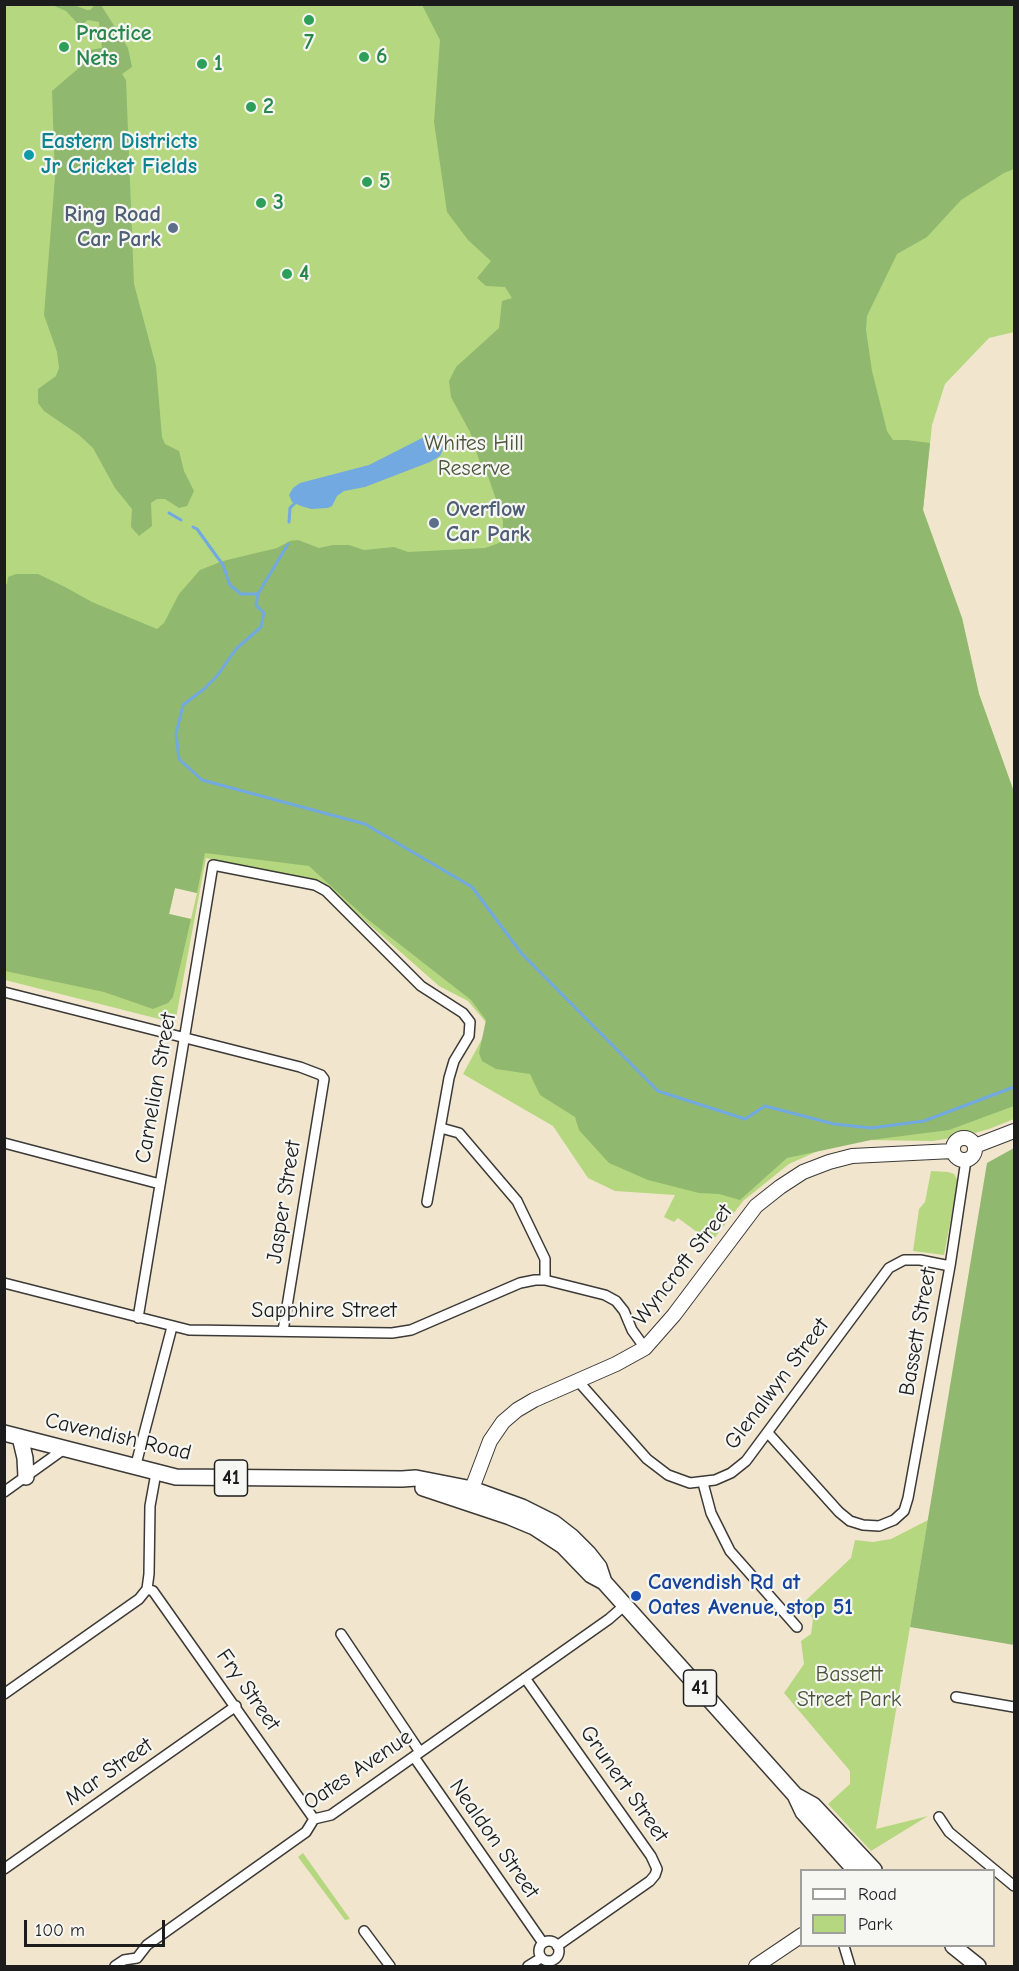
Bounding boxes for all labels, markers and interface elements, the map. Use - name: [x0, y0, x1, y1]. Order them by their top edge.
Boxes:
- marker: 7: [302, 13, 316, 27]
- place label: Practice Nets: [76, 21, 152, 72]
- place label: 7: [304, 30, 314, 56]
- marker: Practice Nets: [57, 40, 71, 54]
- place label: 6: [376, 44, 388, 70]
- marker: 6: [357, 50, 371, 64]
- place label: 1: [214, 51, 223, 77]
- marker: 1: [195, 57, 209, 71]
- place label: 2: [263, 94, 274, 120]
- marker: 2: [244, 100, 258, 114]
- place label: Eastern Districts Jr Cricket Fields: [41, 129, 197, 180]
- marker: Eastern Districts Jr Cricket Fields: [22, 148, 36, 162]
- place label: 5: [379, 169, 391, 195]
- marker: 5: [360, 175, 374, 189]
- place label: 3: [273, 190, 284, 216]
- marker: 3: [254, 196, 268, 210]
- place label: Ring Road Car Park: [64, 202, 161, 254]
- marker: Ring Road Car Park: [166, 221, 180, 235]
- place label: 4: [299, 261, 309, 287]
- marker: 4: [280, 267, 294, 281]
- park label: Whites Hill Reserve: [424, 431, 524, 482]
- place label: Overflow Car Park: [446, 497, 530, 548]
- marker: Overflow Car Park: [427, 516, 441, 530]
- street label: Carnelian Street: [130, 1011, 182, 1165]
- street label: Jasper Street: [261, 1138, 307, 1266]
- street label: Wyncroft Street: [628, 1199, 738, 1331]
- street label: Bassett Street: [894, 1266, 942, 1398]
- street label: Sapphire Street: [251, 1298, 397, 1324]
- street label: Glenalwyn Street: [719, 1313, 835, 1455]
- street label: Cavendish Road: [42, 1407, 194, 1467]
- road number: 41: [214, 1460, 248, 1496]
- place label: Cavendish Rd at Oates Avenue, stop 51: [648, 1570, 853, 1622]
- marker: Cavendish Rd at Oates Avenue, stop 51: [629, 1589, 643, 1603]
- street label: Fry Street: [210, 1644, 286, 1736]
- park label: Bassett Street Park: [797, 1662, 901, 1714]
- road number: 41: [684, 1670, 716, 1706]
- street label: Grunert Street: [574, 1721, 674, 1847]
- street label: Oates Avenue: [299, 1724, 417, 1816]
- street label: Mar Street: [60, 1732, 158, 1812]
- street label: Nealdon Street: [443, 1774, 545, 1904]
- legend: [800, 1869, 995, 1947]
- text: Road: [858, 1884, 897, 1905]
- scale bar: [27, 1908, 168, 1946]
- text: Park: [858, 1914, 892, 1935]
- text: 100 m: [35, 1920, 85, 1941]

